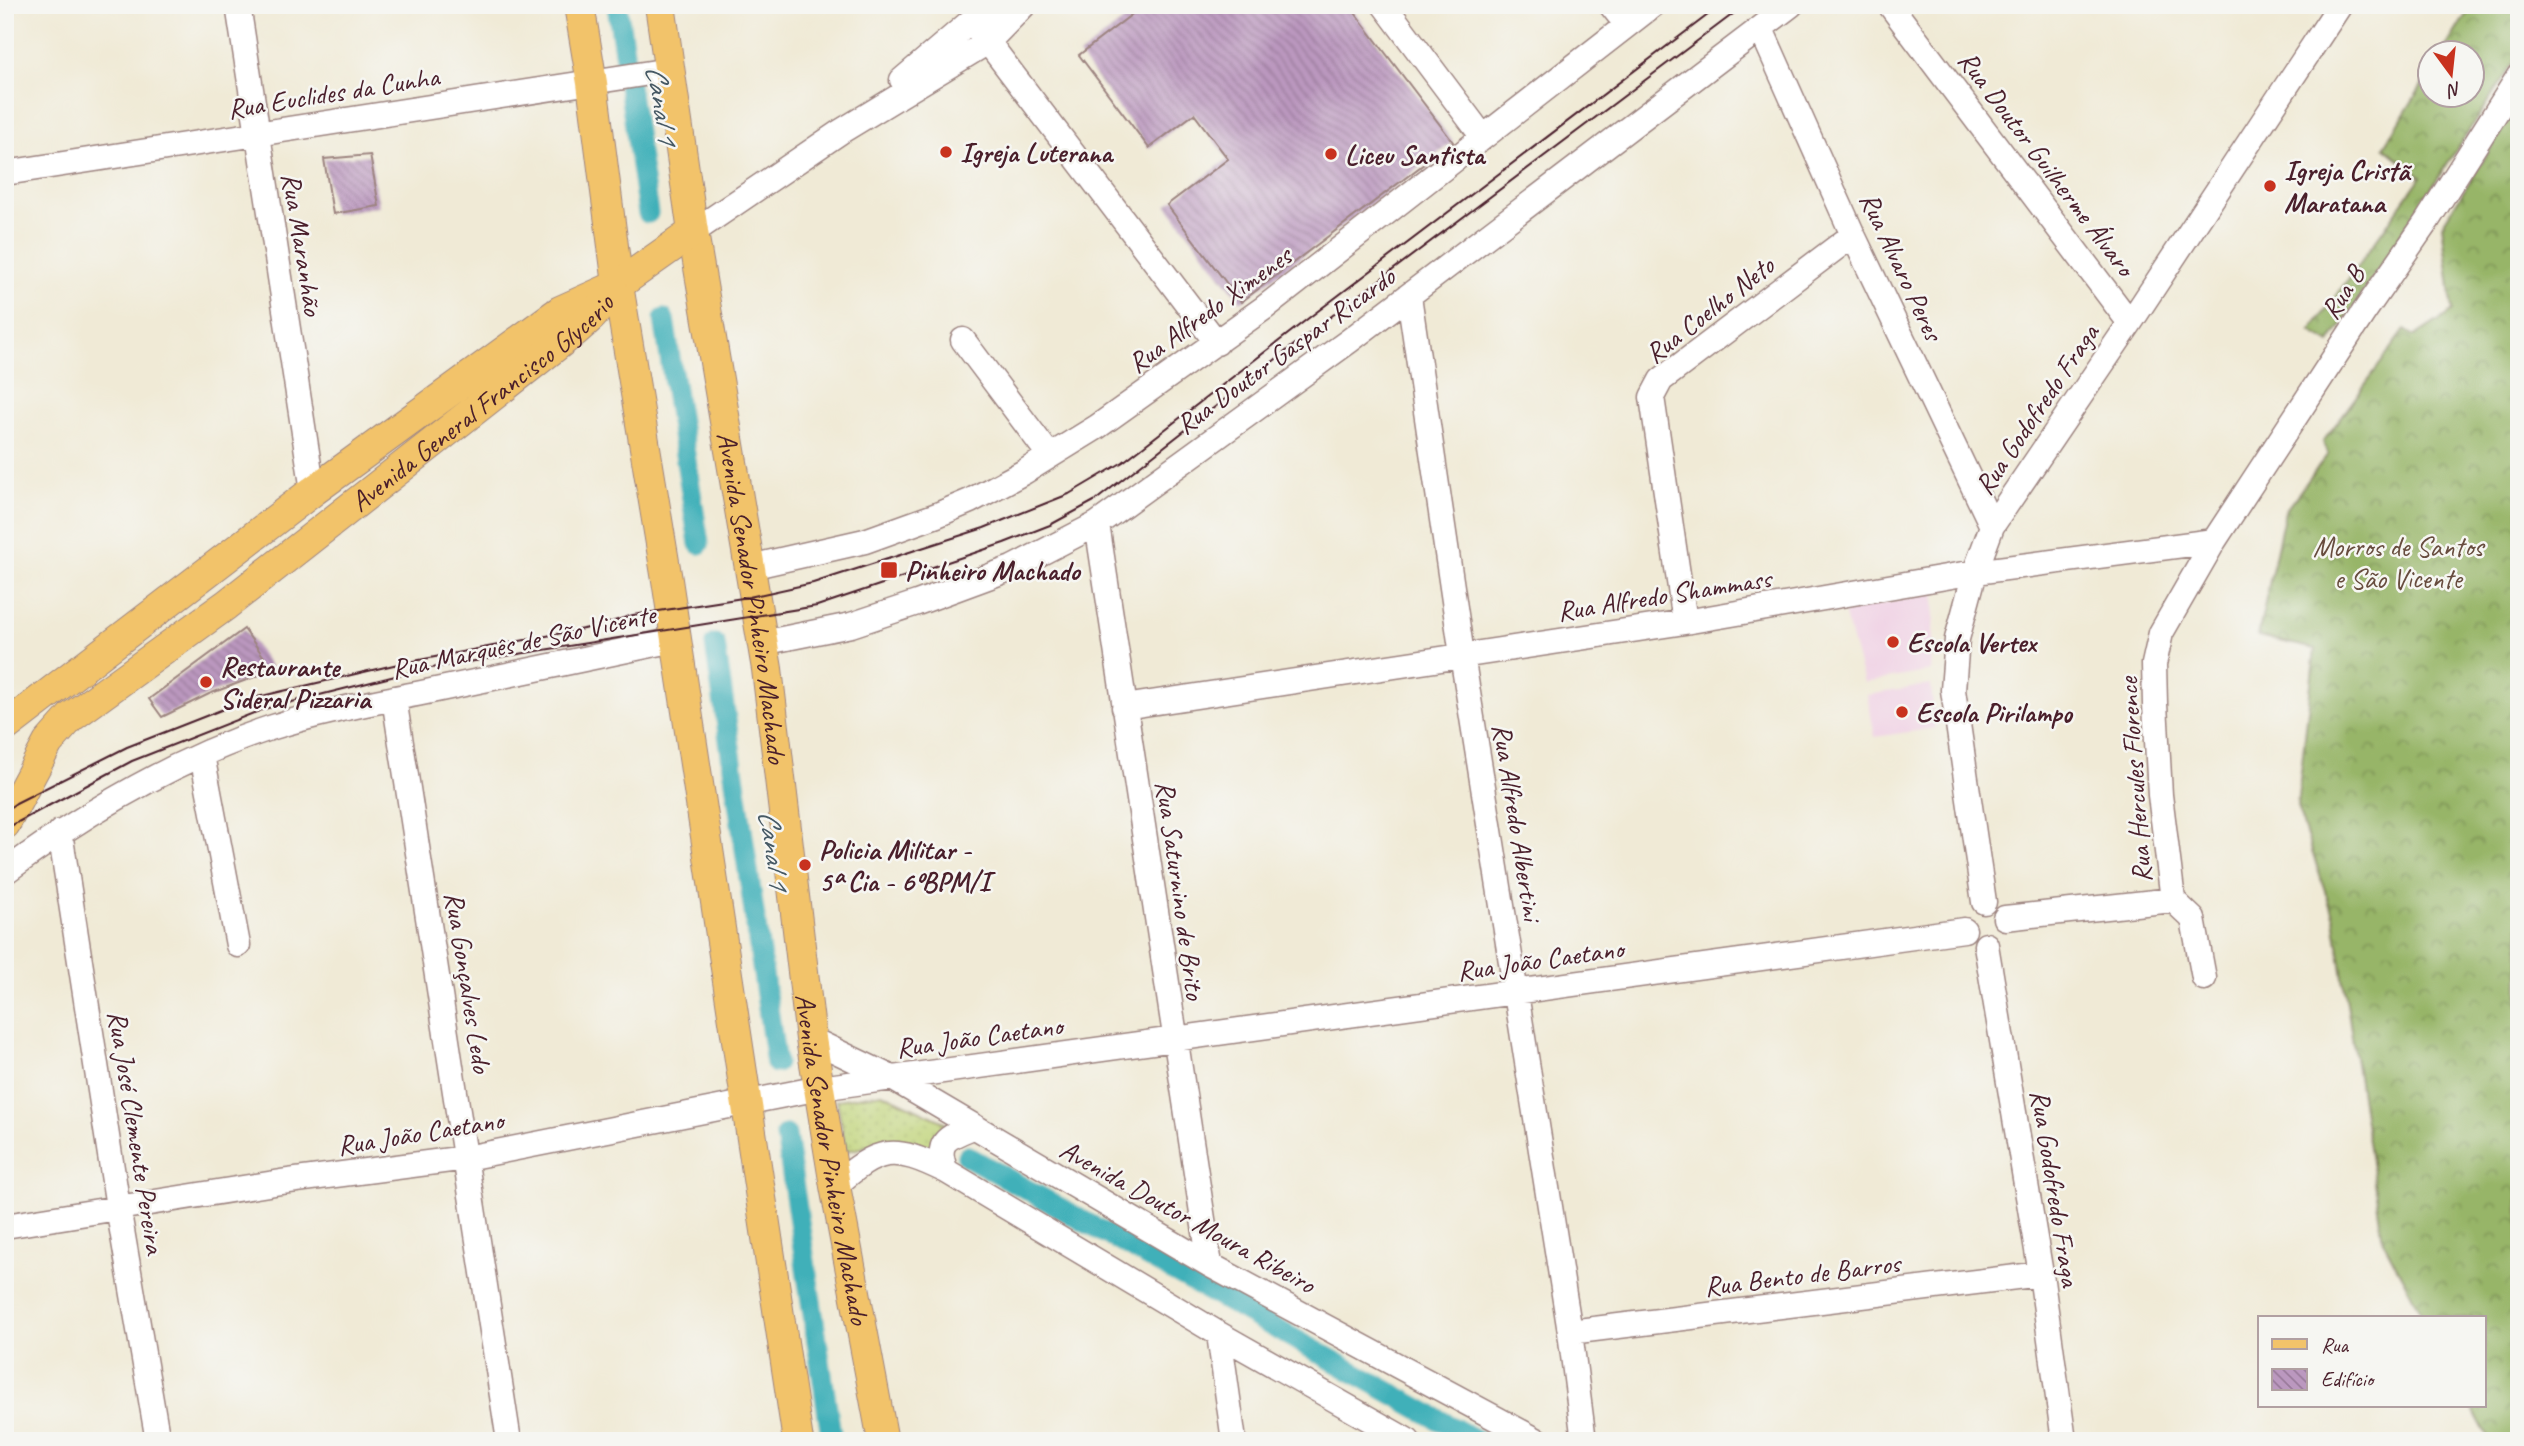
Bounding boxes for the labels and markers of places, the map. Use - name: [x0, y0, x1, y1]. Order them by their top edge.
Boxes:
- place label: Igreja Luterana: [960, 135, 1114, 170]
- place label: Liceu Santista: [1345, 137, 1486, 172]
- marker: Igreja Luterana: [938, 144, 954, 160]
- marker: Liceu Santista: [1323, 146, 1339, 162]
- place label: Igreja Cristã Maratana: [2284, 153, 2413, 220]
- marker: Igreja Cristã Maratana: [2262, 178, 2278, 194]
- place label: Pinheiro Machado: [905, 553, 1082, 588]
- marker: Pinheiro Machado: [879, 560, 899, 580]
- place label: Escola Vertex: [1907, 625, 2038, 660]
- marker: Escola Vertex: [1885, 634, 1901, 650]
- place label: Restaurante Sideral Pizzaria: [220, 649, 373, 716]
- marker: Restaurante Sideral Pizzaria: [198, 674, 214, 690]
- place label: Escola Pirilampo: [1916, 695, 2073, 730]
- marker: Escola Pirilampo: [1894, 704, 1910, 720]
- place label: Policia Militar - 5ª Cia - 6ºBPM/I: [819, 832, 997, 899]
- marker: Policia Militar - 5ª Cia - 6ºBPM/I: [797, 857, 813, 873]

